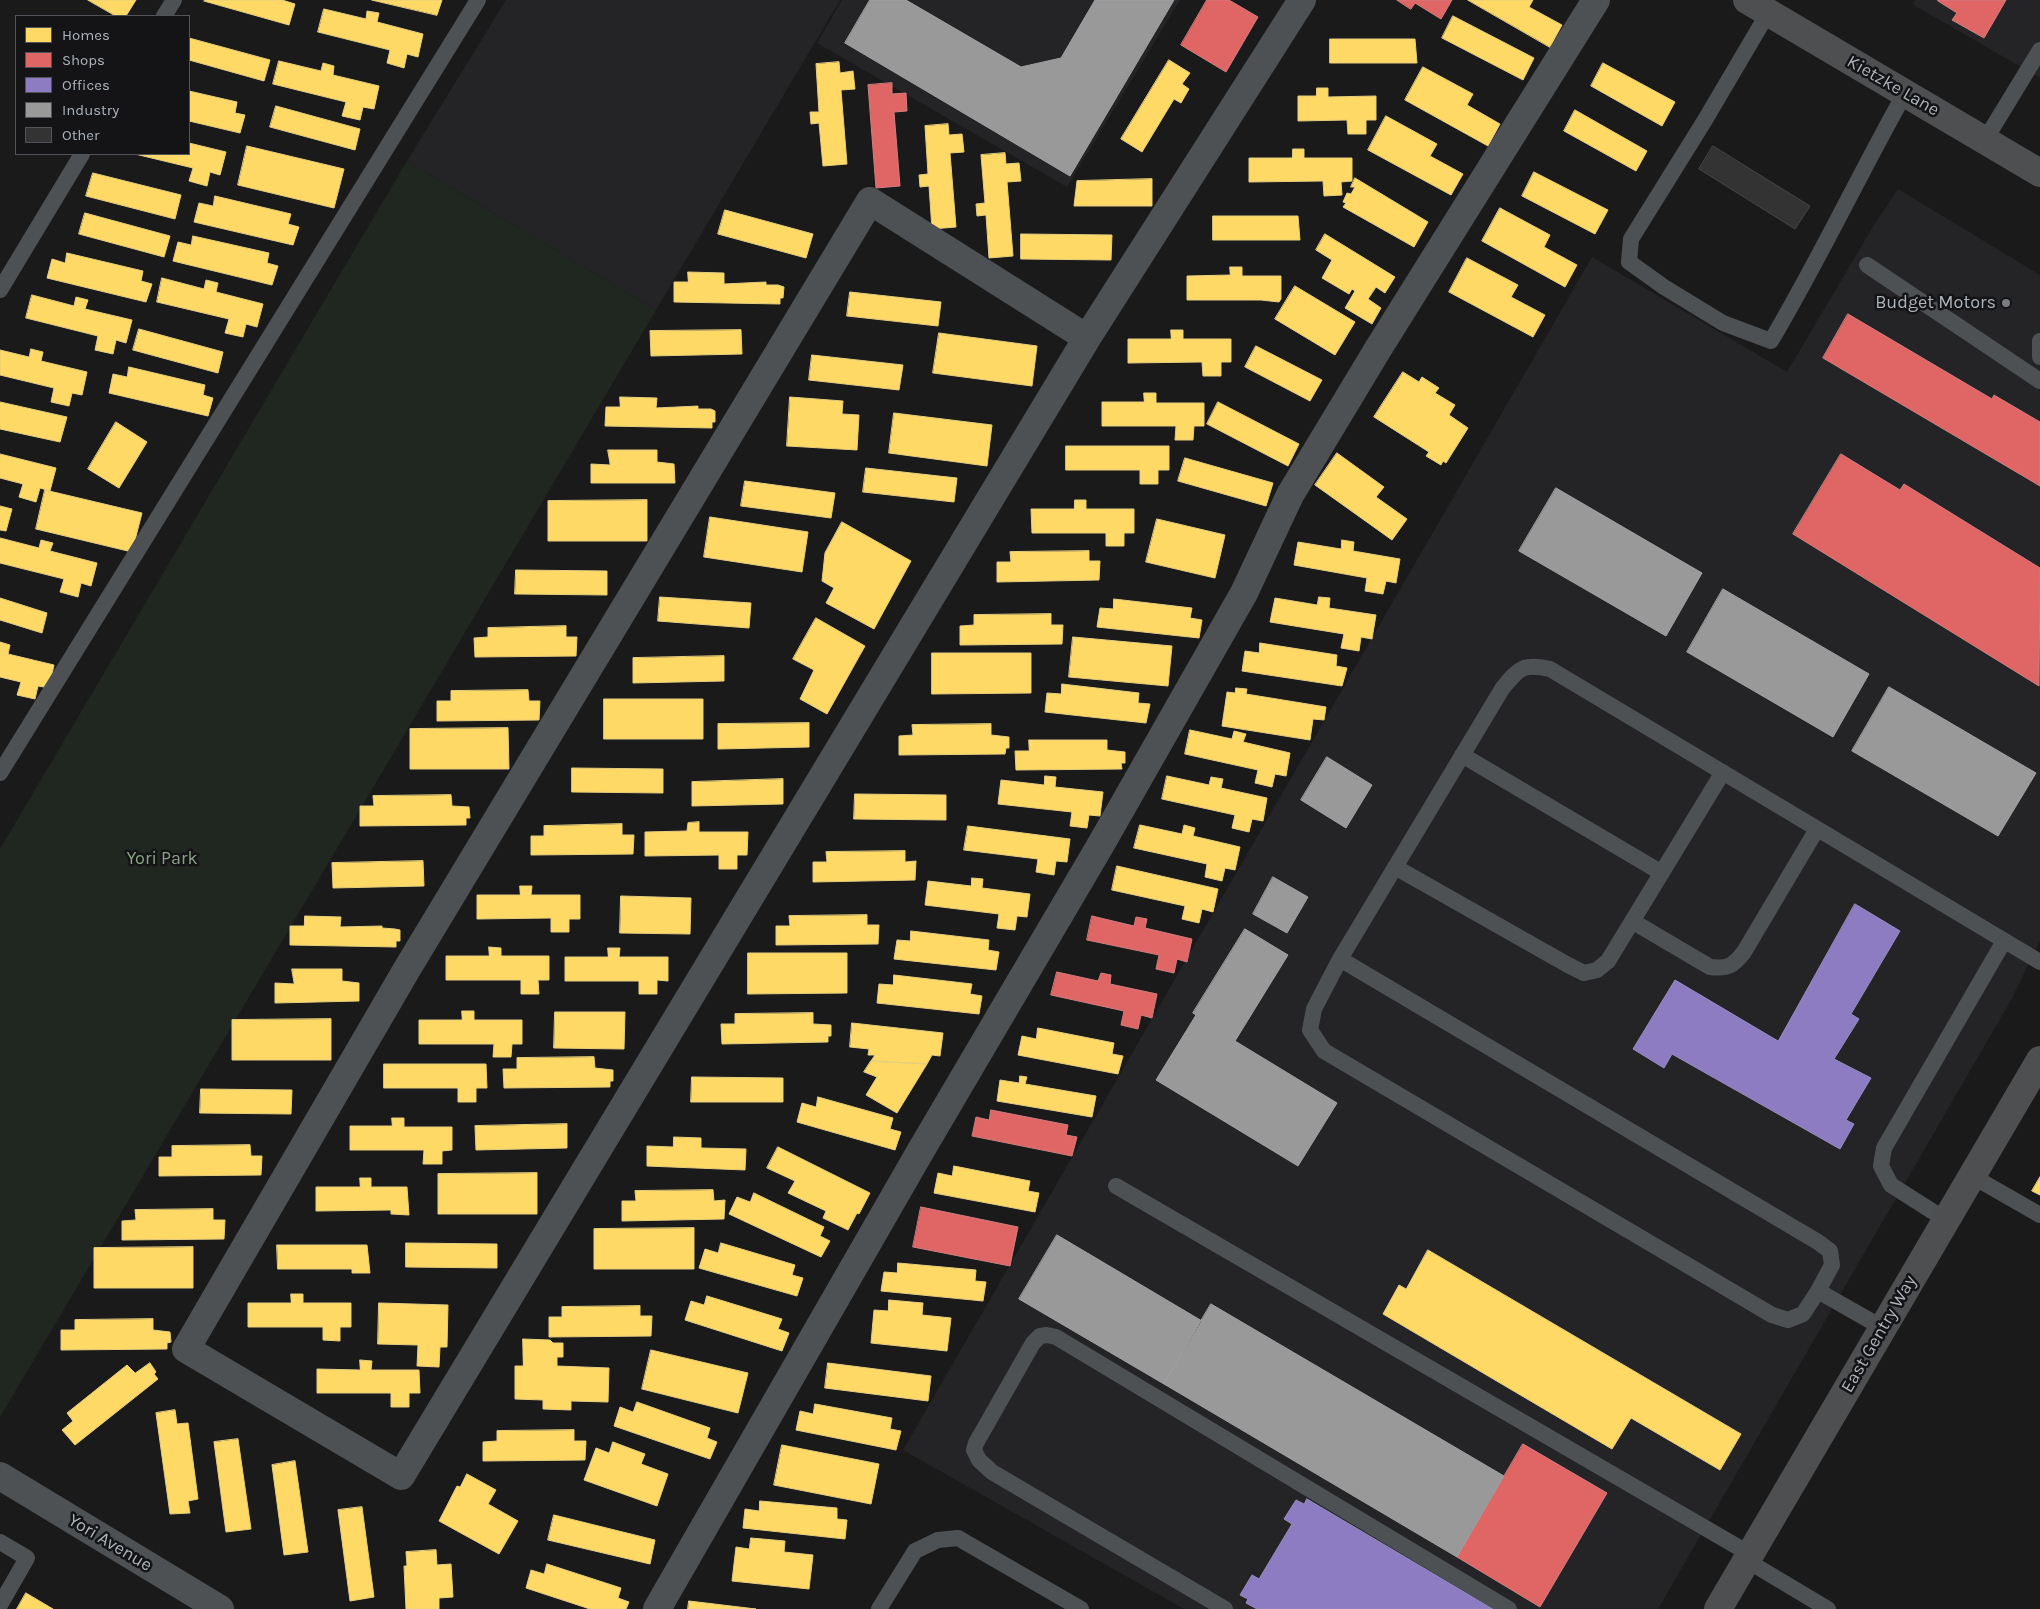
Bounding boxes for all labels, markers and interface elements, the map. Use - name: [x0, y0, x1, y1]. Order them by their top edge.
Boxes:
- legend: [15, 15, 190, 155]
- text: Homes: [62, 26, 110, 44]
- text: Shops: [62, 51, 105, 69]
- street label: Kietzke Lane: [1843, 51, 1943, 121]
- text: Offices: [62, 76, 110, 94]
- text: Industry: [62, 101, 119, 119]
- text: Other: [62, 126, 100, 144]
- place label: Budget Motors: [1875, 292, 1996, 314]
- marker: Budget Motors: [2000, 297, 2012, 309]
- park label: Yori Park: [126, 848, 198, 870]
- street label: East Gentry Way: [1837, 1271, 1921, 1397]
- street label: Yori Avenue: [64, 1510, 156, 1576]

